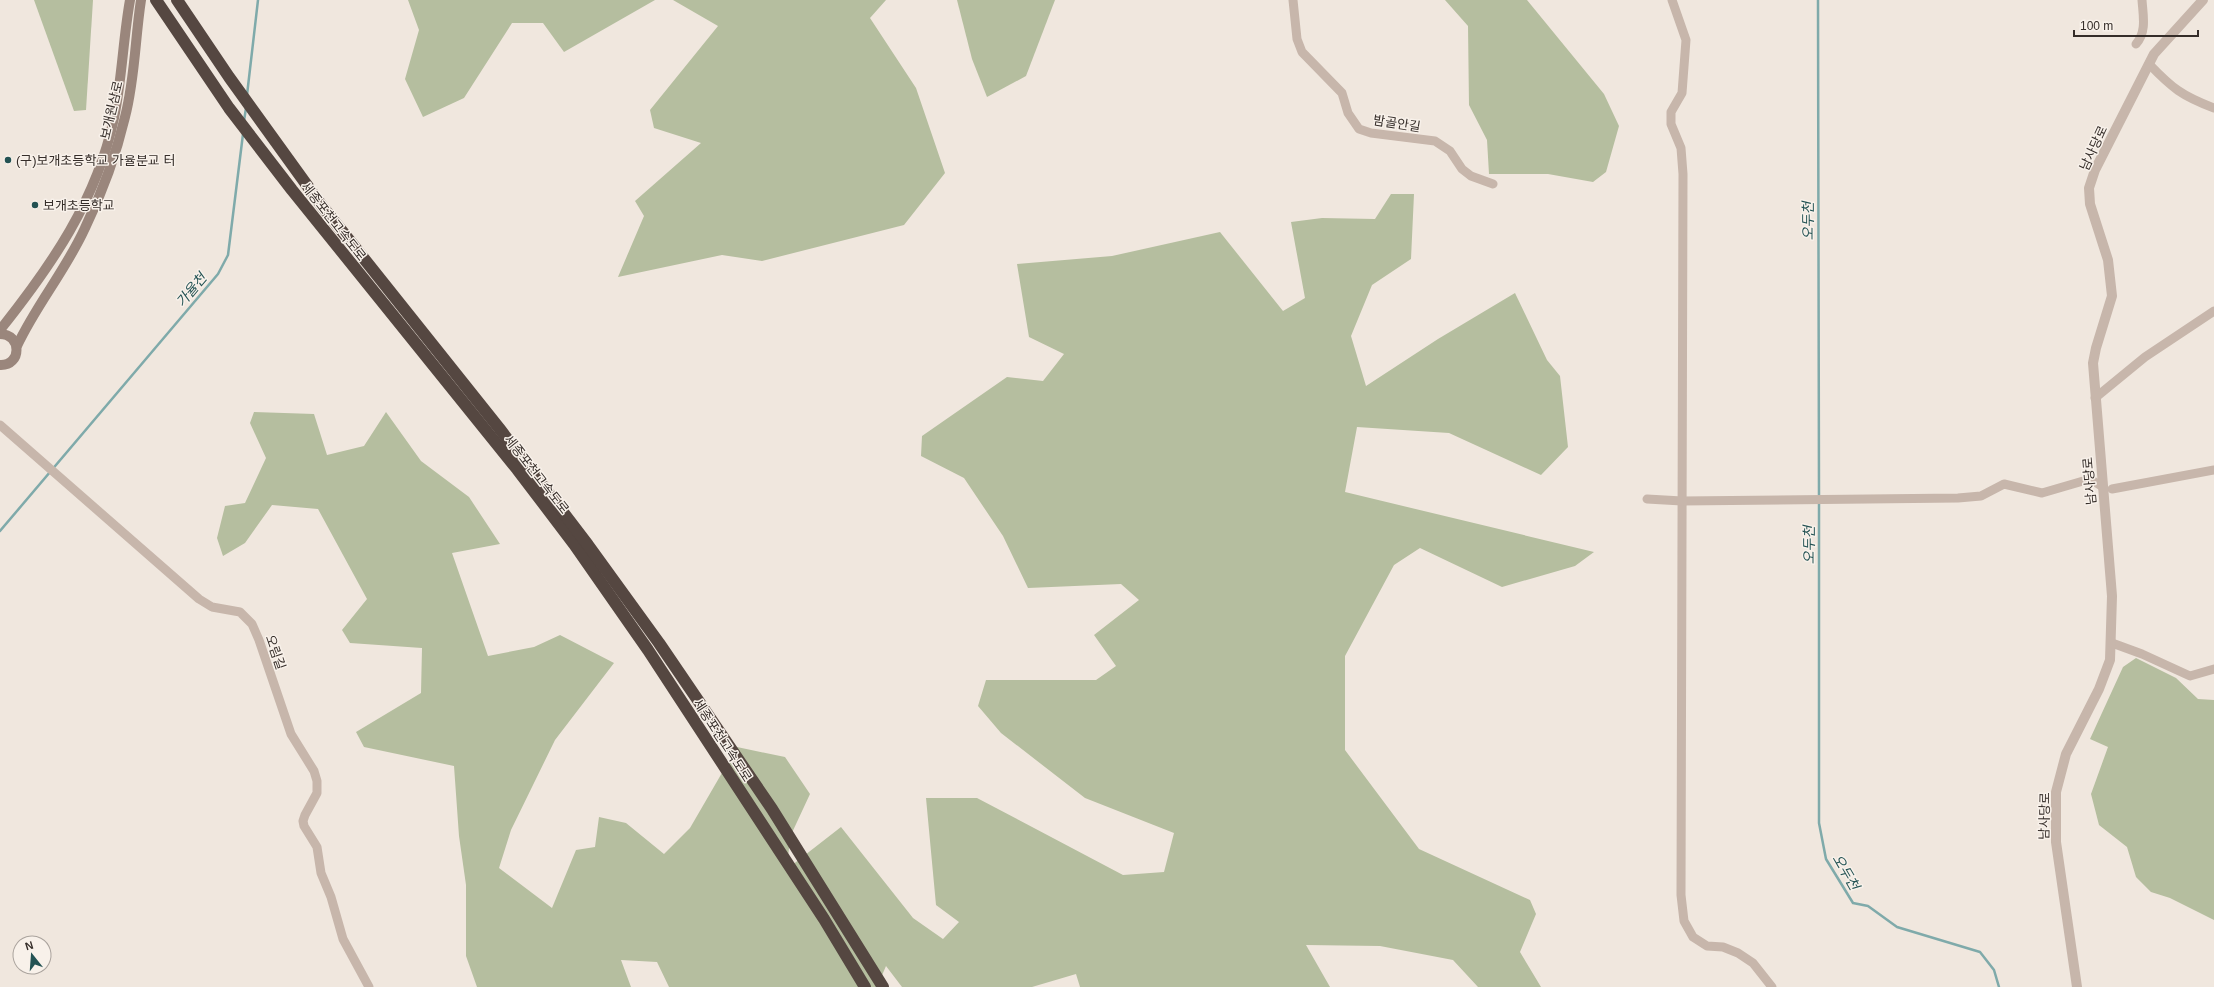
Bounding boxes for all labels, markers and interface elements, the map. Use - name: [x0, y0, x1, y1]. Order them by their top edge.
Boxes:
- scale bar: [2074, 12, 2198, 38]
- text: 100 m: [2080, 19, 2113, 33]
- street label: 보개원삼로: [97, 79, 126, 141]
- street label: 밤골안길: [1372, 112, 1422, 135]
- street label: 남사당로: [2077, 123, 2110, 173]
- place label: (구)보개초등학교 가율분교 터: [16, 153, 175, 168]
- marker: (구)보개초등학교 가율분교 터: [3, 155, 13, 165]
- street label: 세종포천고속도로: [298, 179, 369, 264]
- place label: 보개초등학교: [43, 198, 115, 213]
- marker: 보개초등학교: [30, 200, 40, 210]
- water label: 오두천: [1800, 201, 1816, 240]
- water label: 가율천: [172, 269, 210, 310]
- street label: 세종포천고속도로: [501, 432, 572, 517]
- street label: 남사당로: [2080, 456, 2099, 505]
- water label: 오두천: [1801, 525, 1817, 564]
- street label: 오림길: [263, 633, 288, 672]
- street label: 세종포천고속도로: [690, 696, 755, 785]
- street label: 남사당로: [2037, 792, 2052, 840]
- water label: 오두천: [1829, 851, 1863, 894]
- north arrow: [12, 935, 52, 975]
- text: N: [24, 939, 35, 952]

